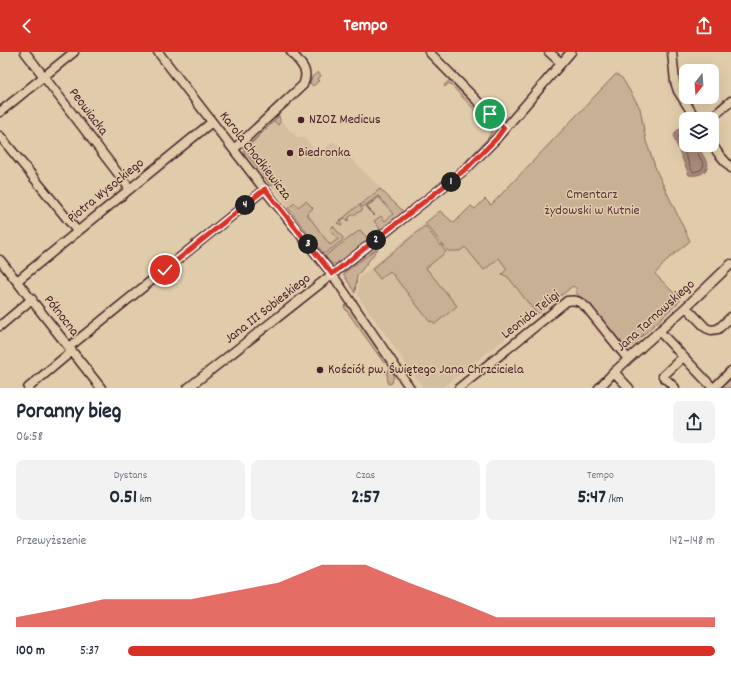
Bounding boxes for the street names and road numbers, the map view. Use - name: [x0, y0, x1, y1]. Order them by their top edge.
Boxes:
- street label: Peowiacka: [64, 84, 113, 140]
- street label: Karola Chodkiewicza: [214, 108, 296, 205]
- street label: Piotra Wysockiego: [63, 154, 149, 228]
- street label: Jana III Sobieskiego: [221, 269, 315, 349]
- street label: Jana Tarnowskiego: [612, 275, 700, 357]
- street label: Leonida Teligi: [497, 285, 565, 344]
- street label: Północna: [38, 291, 84, 341]

